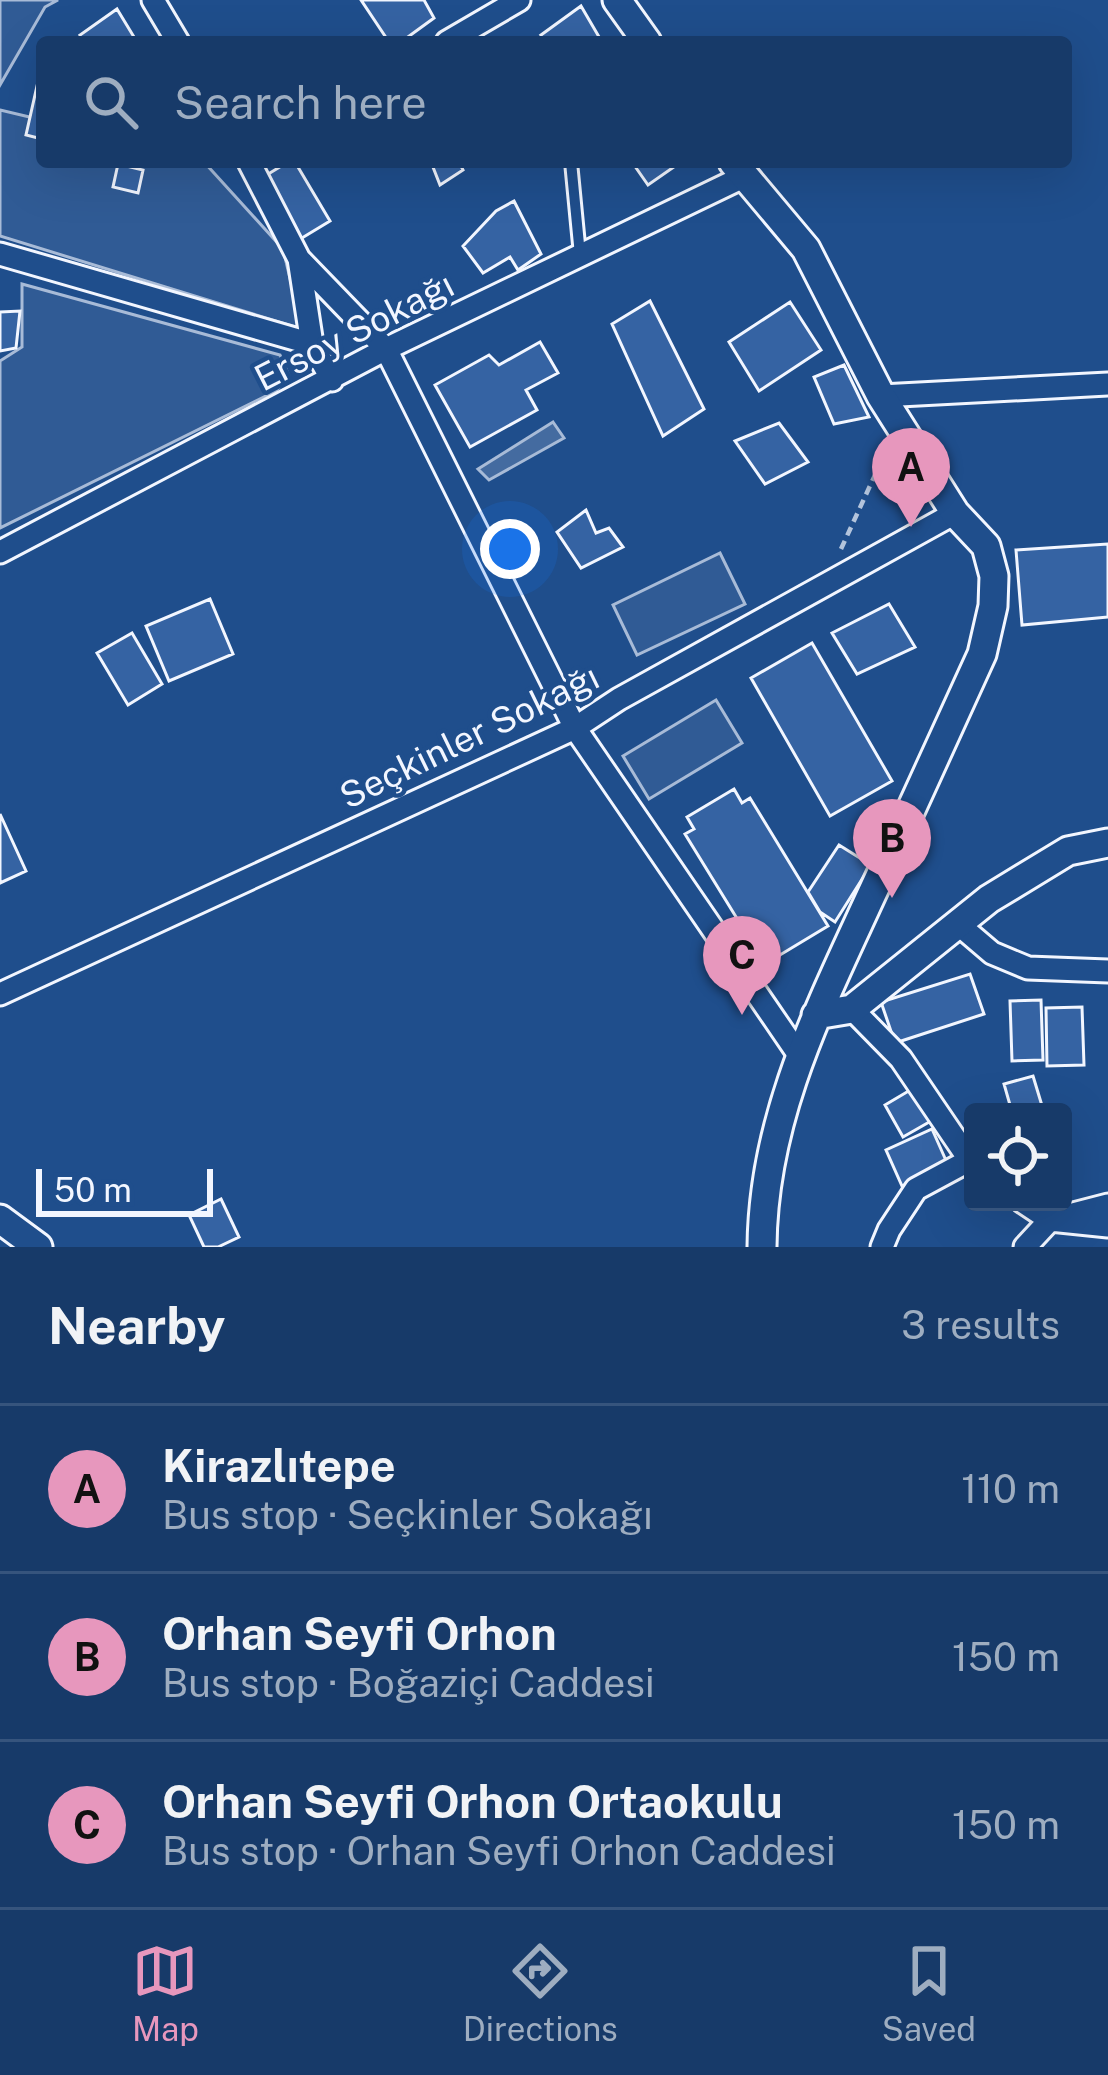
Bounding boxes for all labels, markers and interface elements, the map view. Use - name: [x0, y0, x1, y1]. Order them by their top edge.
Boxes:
- search box: [36, 36, 1072, 168]
- icon: search: [78, 69, 144, 135]
- text: Search here: [174, 76, 427, 129]
- street label: Ersoy Sokağı: [248, 263, 460, 399]
- pin: A: [872, 428, 950, 527]
- your location: [480, 519, 540, 579]
- street label: Seçkinler Sokağı: [333, 655, 605, 817]
- pin: B: [853, 799, 931, 898]
- pin: C: [703, 916, 781, 1015]
- map controls: [964, 1103, 1072, 1211]
- button: locate: [964, 1103, 1072, 1211]
- scale bar: [36, 1163, 213, 1216]
- text: 50 m: [54, 1171, 132, 1209]
- text: Nearby: [48, 1296, 225, 1355]
- text: 3 results: [901, 1302, 1060, 1348]
- text: Kirazlıtepe: [162, 1439, 396, 1492]
- text: A: [73, 1466, 101, 1512]
- text: 110 m: [961, 1466, 1060, 1512]
- text: Bus stop · Seçkinler Sokağı: [162, 1492, 653, 1538]
- text: Orhan Seyfi Orhon: [162, 1607, 557, 1660]
- text: B: [74, 1634, 100, 1680]
- text: 150 m: [952, 1634, 1060, 1680]
- text: Bus stop · Boğaziçi Caddesi: [162, 1660, 655, 1706]
- text: Orhan Seyfi Orhon Ortaokulu: [162, 1775, 783, 1828]
- text: C: [73, 1802, 101, 1848]
- text: 150 m: [952, 1802, 1060, 1848]
- text: Bus stop · Orhan Seyfi Orhon Caddesi: [162, 1828, 836, 1874]
- tab: Map: [132, 1938, 199, 2048]
- tab: Directions: [463, 1938, 618, 2048]
- tab: Saved: [882, 1938, 976, 2048]

